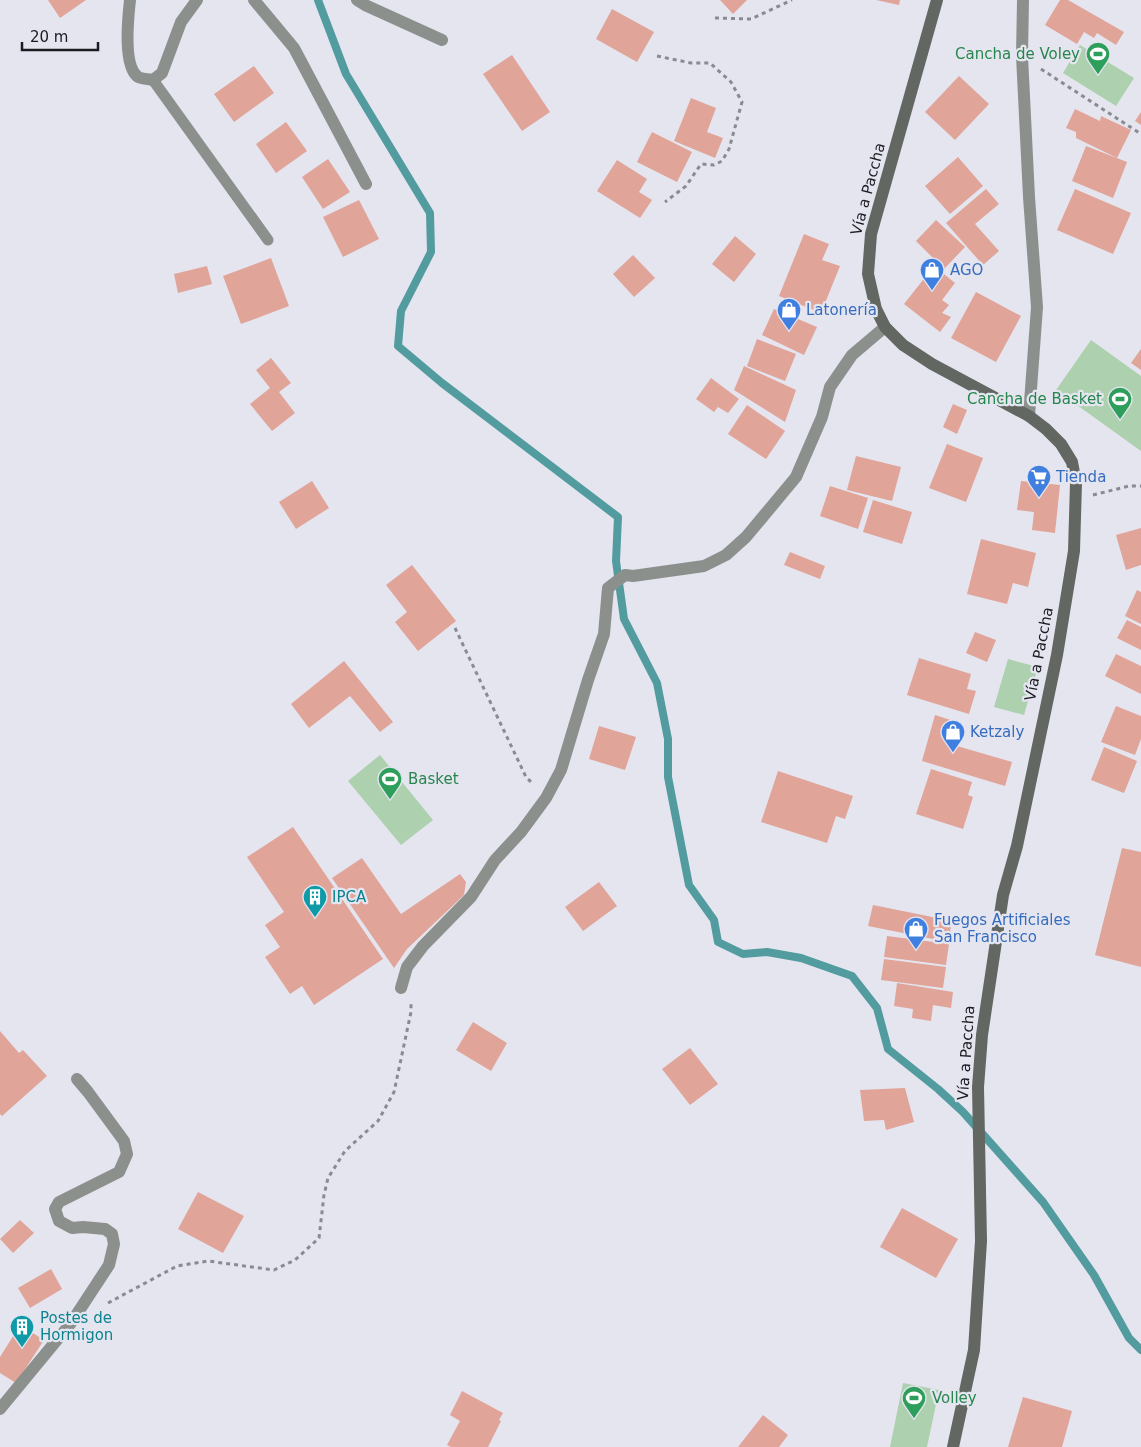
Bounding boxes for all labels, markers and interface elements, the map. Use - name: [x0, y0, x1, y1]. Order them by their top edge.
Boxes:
- scale bar: [22, 20, 99, 52]
- text: 20 m: [30, 28, 68, 46]
- sports icon: Cancha de Voley: [1085, 41, 1111, 75]
- place label: Cancha de Voley: [955, 45, 1080, 63]
- street label: Vía a Paccha: [847, 141, 889, 237]
- shop icon: AGO: [919, 257, 945, 291]
- place label: AGO: [950, 261, 983, 279]
- shop icon: Latonería: [776, 297, 802, 331]
- place label: Latonería: [806, 301, 877, 319]
- sports icon: Cancha de Basket: [1107, 386, 1133, 420]
- place label: Cancha de Basket: [967, 390, 1102, 408]
- supermarket icon: Tienda: [1026, 464, 1052, 498]
- place label: Tienda: [1055, 468, 1106, 486]
- street label: Vía a Paccha: [1021, 606, 1057, 702]
- shop icon: Ketzaly: [940, 719, 966, 753]
- place label: Ketzaly: [970, 723, 1024, 741]
- sports icon: Basket: [377, 766, 403, 800]
- place label: Basket: [408, 770, 459, 788]
- building icon: IPCA: [302, 884, 328, 918]
- place label: IPCA: [332, 888, 367, 906]
- place label: Fuegos Artificiales San Francisco: [934, 911, 1071, 946]
- shop icon: Fuegos Artificiales San Francisco: [903, 916, 929, 950]
- street label: Vía a Paccha: [954, 1005, 978, 1101]
- place label: Postes de Hormigon: [40, 1309, 113, 1344]
- building icon: Postes de Hormigon: [9, 1314, 35, 1348]
- sports icon: Volley: [901, 1385, 927, 1419]
- place label: Volley: [932, 1389, 977, 1407]

